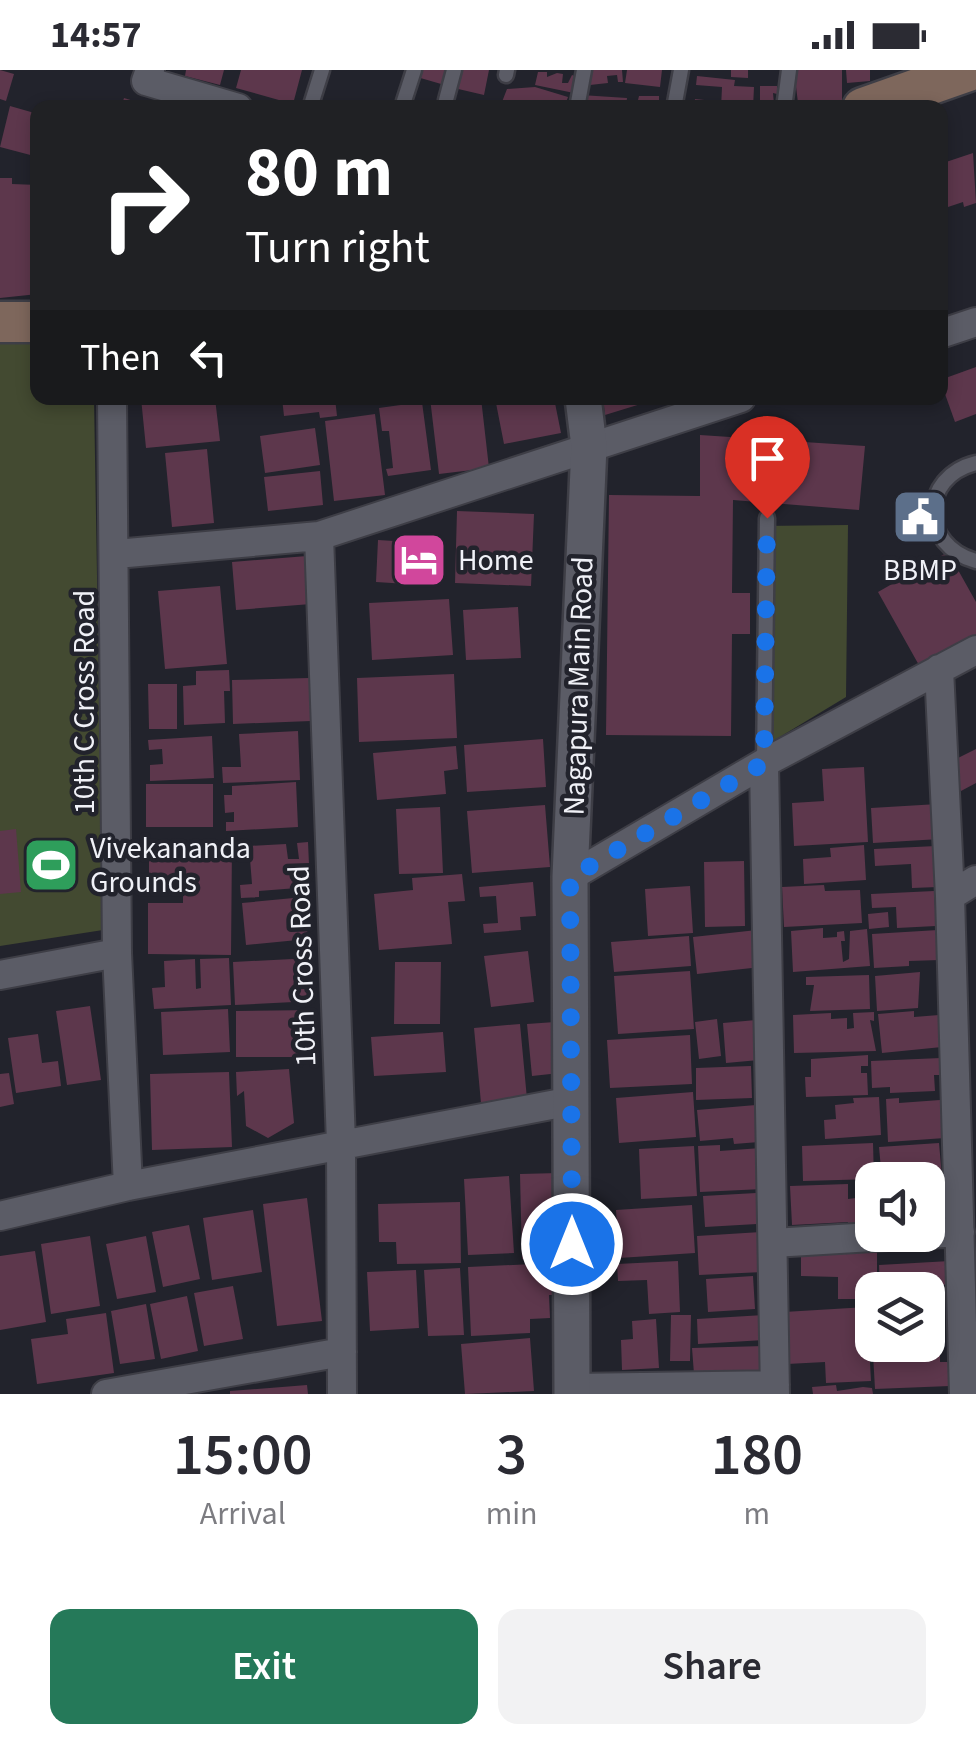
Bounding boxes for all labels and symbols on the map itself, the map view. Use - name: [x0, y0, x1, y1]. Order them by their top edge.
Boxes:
- pin: [725, 416, 810, 519]
- public building icon: BBMP: [890, 487, 950, 547]
- hotel icon: Home: [389, 530, 449, 590]
- place label: Home: [458, 539, 534, 582]
- place label: BBMP: [883, 549, 957, 592]
- street label: Nagapura Main Road: [552, 556, 605, 816]
- street label: 10th C Cross Road: [63, 590, 106, 814]
- place label: Vivekananda Grounds: [90, 827, 251, 904]
- sports icon: Vivekananda Grounds: [21, 835, 81, 895]
- street label: 10th Cross Road: [278, 865, 327, 1067]
- position arrow: [520, 1192, 624, 1296]

